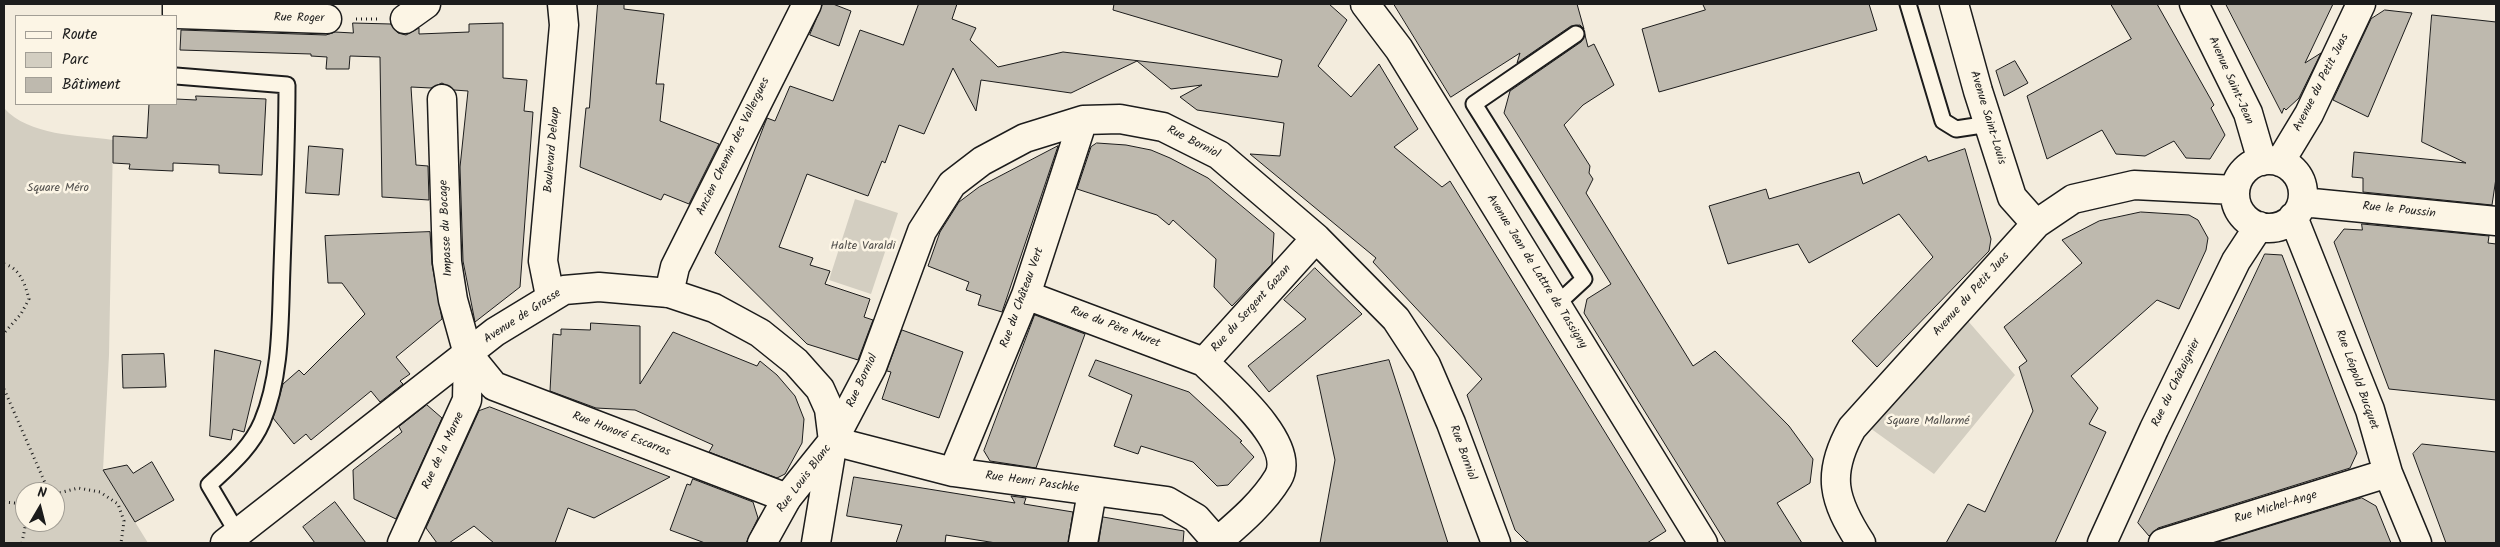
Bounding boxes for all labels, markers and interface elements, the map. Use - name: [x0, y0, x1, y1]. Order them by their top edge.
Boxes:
- street label: Rue Roger: [274, 11, 324, 27]
- legend: [15, 15, 178, 105]
- text: Route: [62, 23, 97, 47]
- street label: Avenue du Petit Juas: [2291, 32, 2353, 134]
- street label: Avenue Saint-Jean: [2204, 35, 2256, 127]
- text: Parc: [62, 48, 89, 72]
- street label: Avenue Saint-Louis: [1966, 69, 2008, 167]
- text: Bâtiment: [62, 73, 121, 97]
- street label: Ancien Chemin des Vallergues: [694, 76, 774, 218]
- street label: Boulevard Delaup: [542, 107, 564, 193]
- street label: Rue Borniol: [1164, 123, 1222, 163]
- street label: Impasse du Bocage: [437, 179, 457, 277]
- park label: Square Méro: [27, 182, 89, 196]
- street label: Avenue Jean de Lattre de Tassigny: [1482, 192, 1590, 352]
- street label: Rue le Poussin: [2362, 200, 2436, 222]
- park label: Halte Varaldi: [831, 240, 895, 254]
- street label: Rue du Château Vert: [998, 246, 1048, 350]
- street label: Avenue du Petit Juas: [1931, 250, 2013, 340]
- street label: Rue du Sergent Gazan: [1209, 262, 1295, 356]
- street label: Avenue de Grasse: [482, 287, 564, 347]
- street label: Rue du Père Muret: [1068, 304, 1162, 352]
- street label: Rue Léopold Bucquet: [2331, 328, 2381, 432]
- street label: Rue du Châtaignier: [2149, 337, 2205, 429]
- street label: Rue Borniol: [844, 352, 882, 410]
- street label: Rue de la Marne: [420, 410, 468, 492]
- street label: Rue Honoré Escarras: [570, 410, 672, 460]
- park label: Square Mallarmé: [1886, 415, 1970, 429]
- street label: Rue Borniol: [1445, 423, 1479, 483]
- street label: Rue Louis Blanc: [775, 442, 835, 516]
- street label: Rue Henri Paschke: [984, 469, 1080, 497]
- north arrow: [15, 482, 65, 532]
- text: N: [36, 482, 48, 505]
- street label: Rue Michel-Ange: [2233, 489, 2319, 527]

